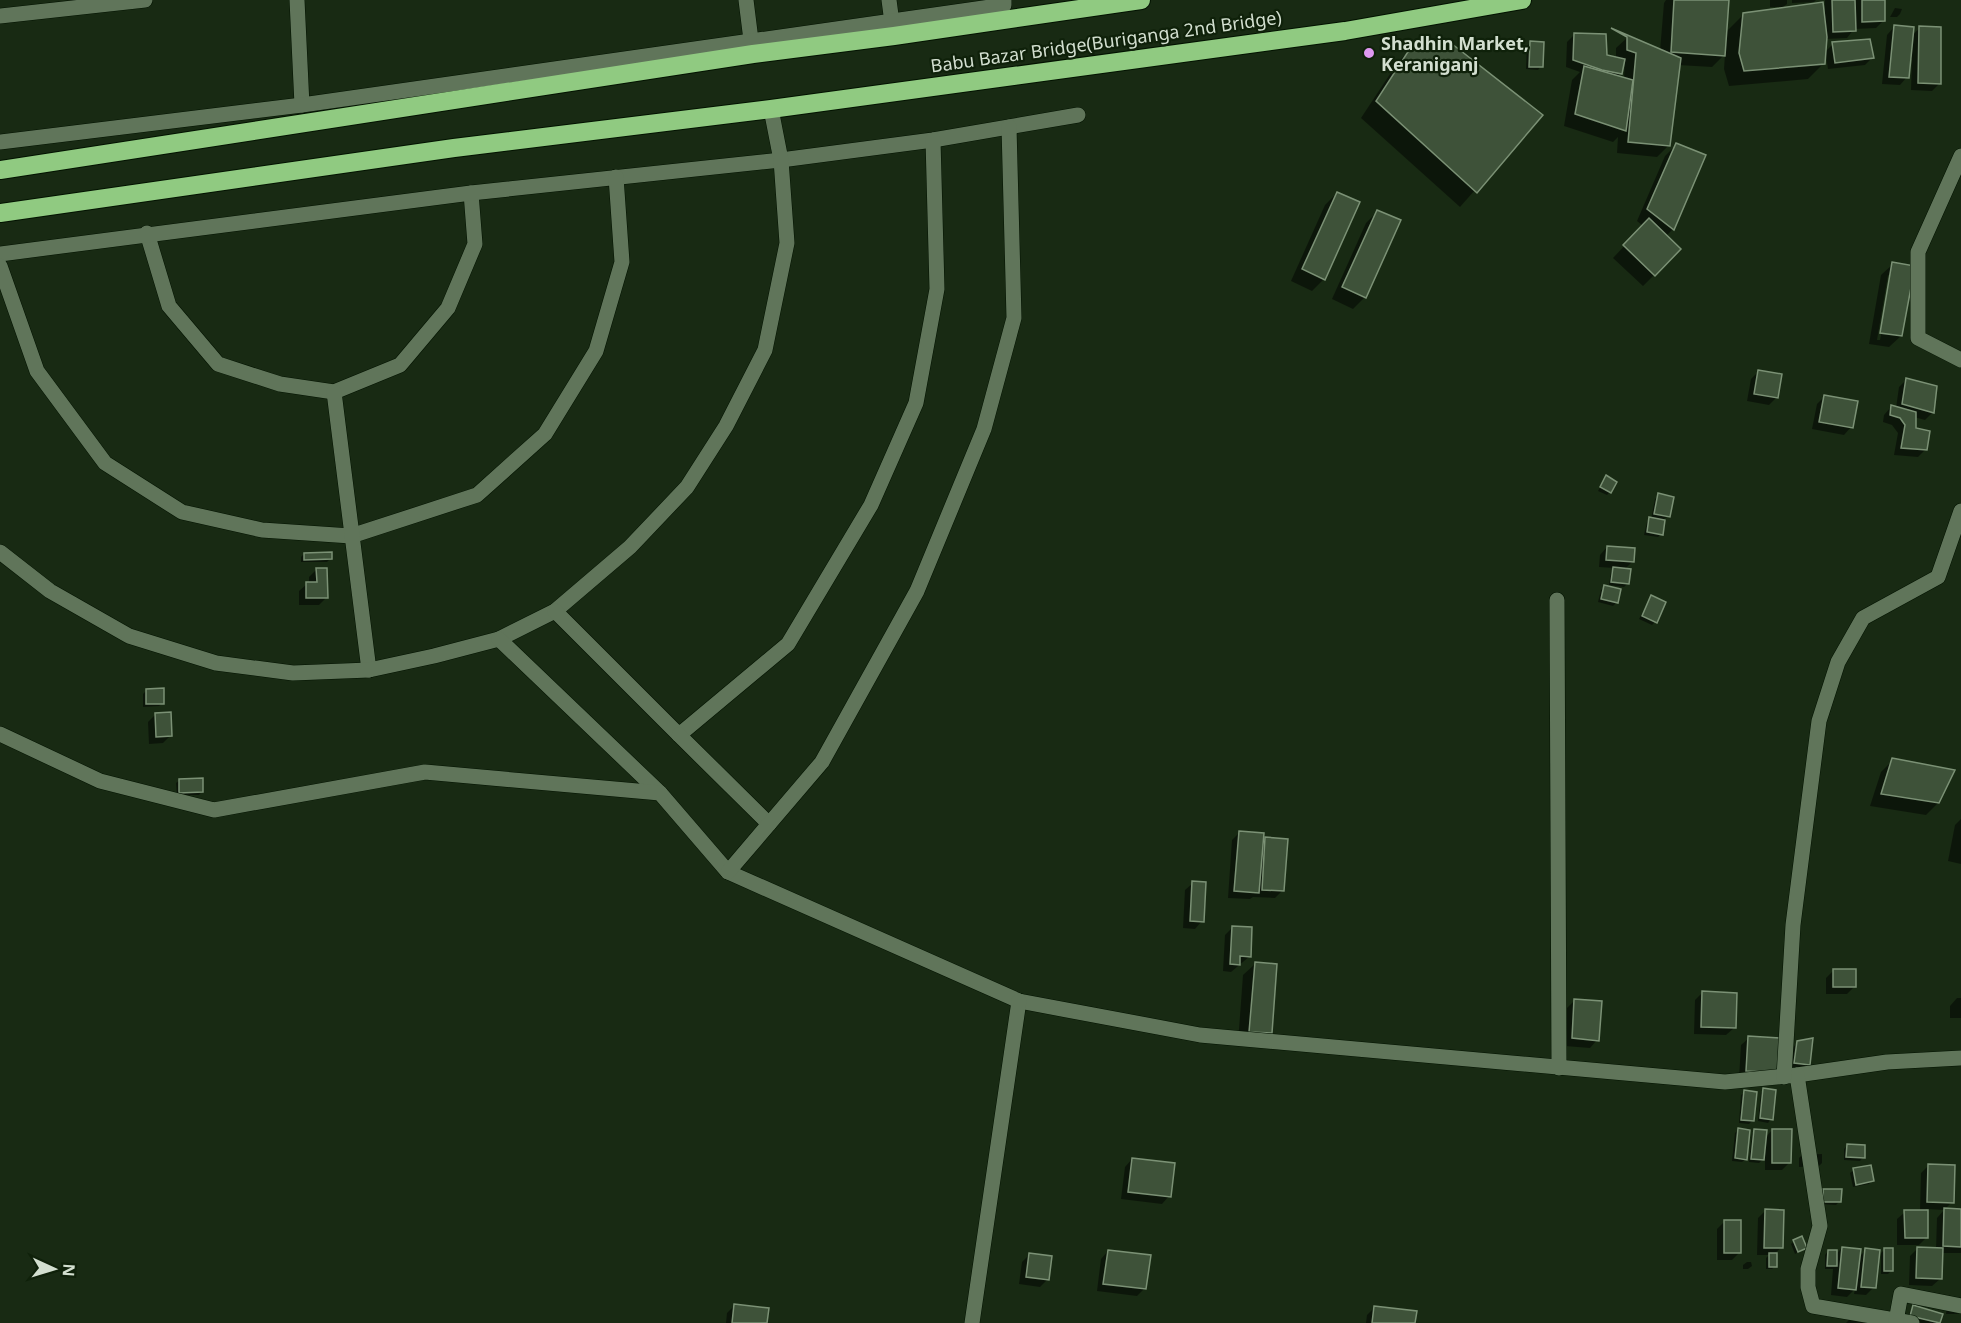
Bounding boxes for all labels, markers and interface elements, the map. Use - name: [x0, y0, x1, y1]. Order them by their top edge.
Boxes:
- street label: Babu Bazar Bridge(Buriganga 2nd Bridge): [929, 4, 1283, 78]
- place label: Shadhin Market, Keraniganj: [1381, 31, 1529, 76]
- marker: Shadhin Market, Keraniganj: [1362, 46, 1376, 60]
- north arrow: [24, 1239, 84, 1299]
- text: N: [58, 1263, 80, 1277]

